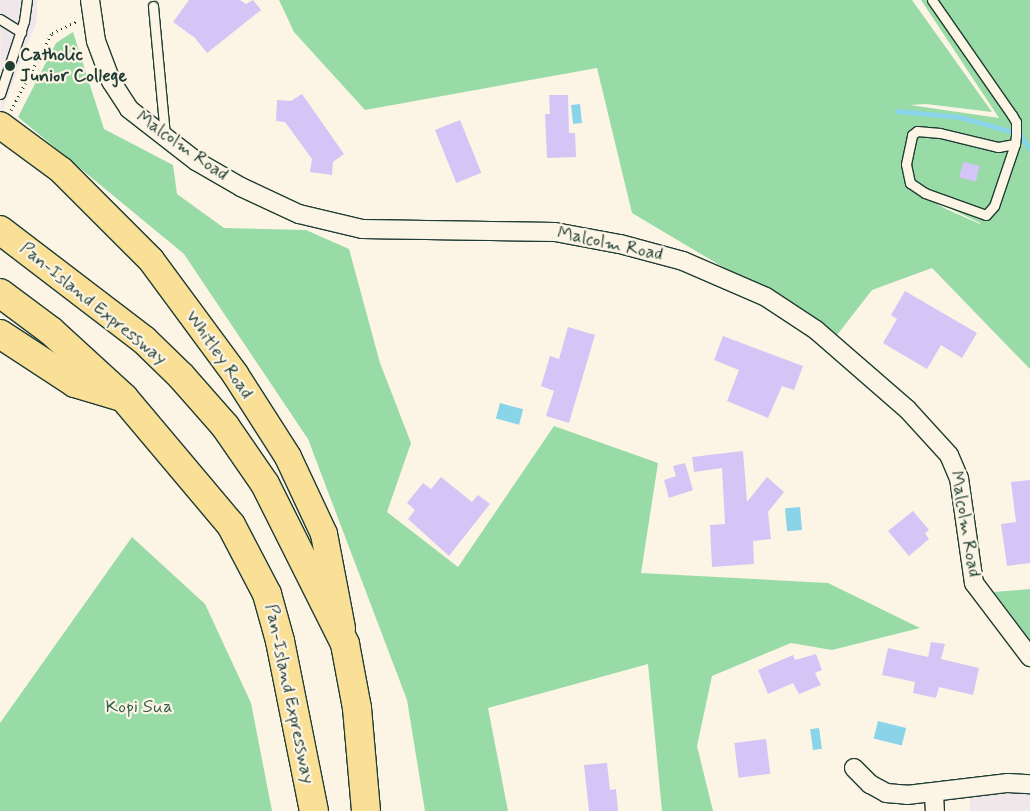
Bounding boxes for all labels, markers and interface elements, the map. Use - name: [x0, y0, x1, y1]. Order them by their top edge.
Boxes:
- place label: Catholic Junior College: [20, 45, 127, 88]
- marker: Catholic Junior College: [4, 60, 16, 72]
- street label: Malcolm Road: [132, 107, 232, 185]
- street label: Malcolm Road: [556, 222, 664, 266]
- street label: Pan-Island Expressway: [13, 236, 173, 372]
- street label: Whitley Road: [181, 307, 257, 403]
- street label: Malcolm Road: [945, 470, 985, 578]
- street label: Pan-Island Expressway: [259, 599, 319, 789]
- park label: Kopi Sua: [107, 696, 171, 718]

